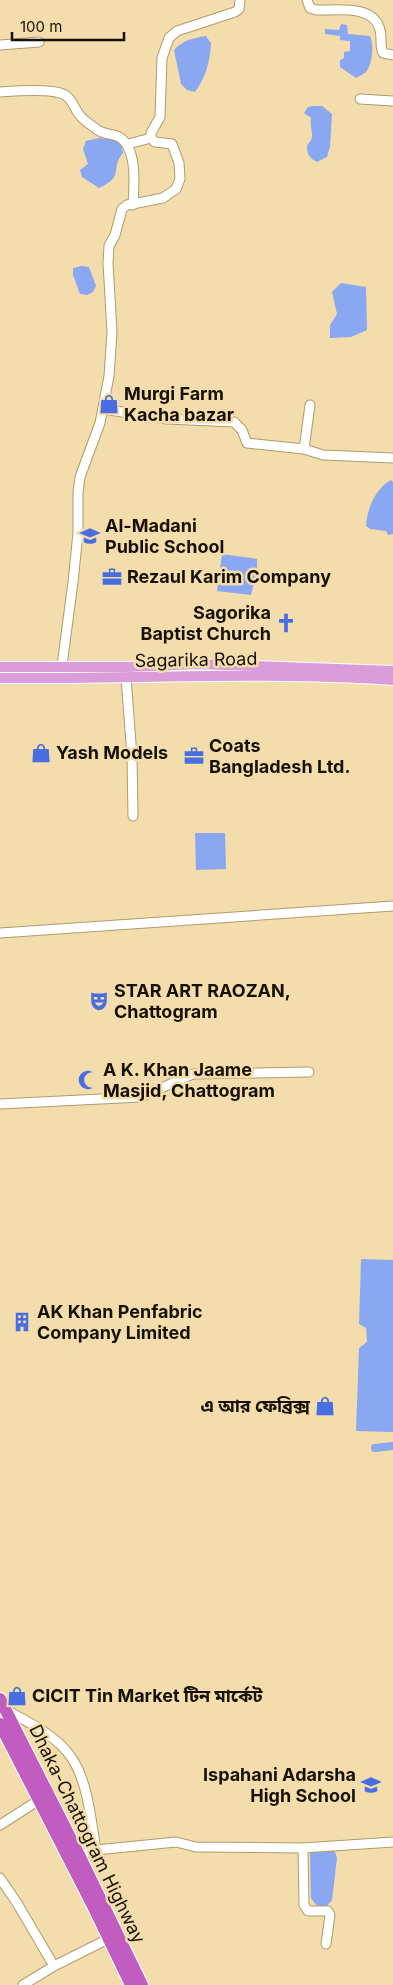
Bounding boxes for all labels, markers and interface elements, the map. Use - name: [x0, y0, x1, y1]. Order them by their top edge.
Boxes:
- scale bar: [12, 10, 125, 42]
- text: 100 m: [20, 17, 62, 36]
- place label: Murgi Farm Kacha bazar: [124, 383, 234, 425]
- shop icon: Murgi Farm Kacha bazar: [98, 393, 120, 415]
- place label: Al-Madani Public School: [105, 515, 224, 557]
- school or university icon: Al-Madani Public School: [79, 525, 101, 547]
- office icon: Rezaul Karim Company: [101, 566, 123, 588]
- place label: Rezaul Karim Company: [127, 566, 331, 587]
- place label: Sagorika Baptist Church: [140, 602, 271, 644]
- church icon: Sagorika Baptist Church: [275, 612, 297, 634]
- street label: Sagarika Road: [134, 648, 258, 671]
- place label: Coats Bangladesh Ltd.: [209, 735, 350, 777]
- shop icon: Yash Models: [30, 742, 52, 764]
- place label: Yash Models: [56, 742, 168, 763]
- office icon: Coats Bangladesh Ltd.: [183, 745, 205, 767]
- place label: STAR ART RAOZAN, Chattogram: [114, 980, 291, 1022]
- theatre icon: STAR ART RAOZAN, Chattogram: [88, 990, 110, 1012]
- place label: A K. Khan Jaame Masjid, Chattogram: [103, 1059, 275, 1101]
- mosque icon: A K. Khan Jaame Masjid, Chattogram: [77, 1069, 99, 1091]
- place label: AK Khan Penfabric Company Limited: [37, 1301, 203, 1343]
- building icon: AK Khan Penfabric Company Limited: [11, 1311, 33, 1333]
- place label: এ আর ফেব্রিক্স: [201, 1395, 311, 1416]
- shop icon: এ আর ফেব্রিক্স: [314, 1395, 336, 1417]
- shop icon: CICIT Tin Market টিন মার্কেট: [6, 1685, 28, 1707]
- place label: CICIT Tin Market টিন মার্কেট: [32, 1685, 264, 1706]
- street label: Dhaka-Chattogram Highway: [25, 1721, 150, 1947]
- place label: Ispahani Adarsha High School: [203, 1764, 356, 1806]
- school or university icon: Ispahani Adarsha High School: [360, 1774, 382, 1796]

